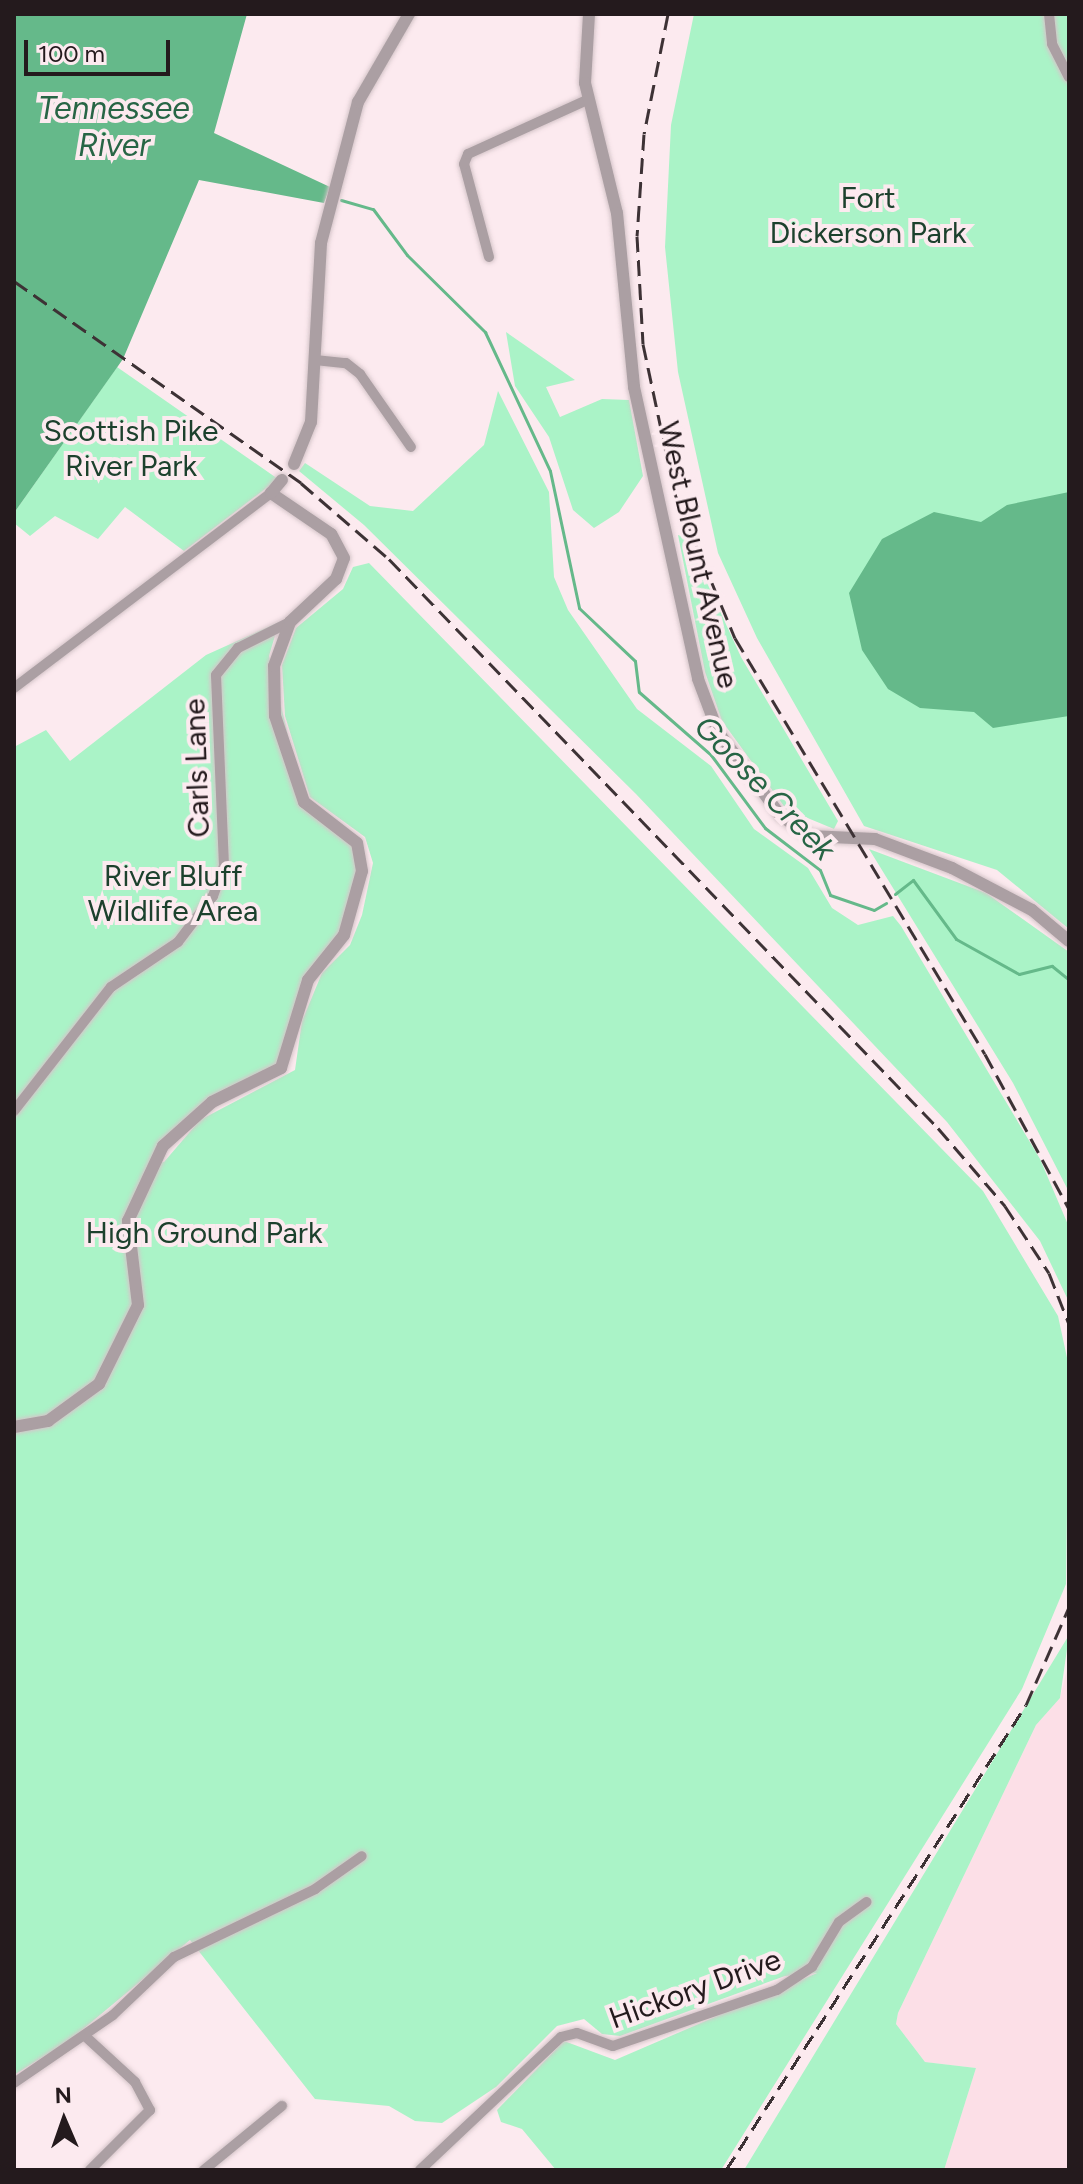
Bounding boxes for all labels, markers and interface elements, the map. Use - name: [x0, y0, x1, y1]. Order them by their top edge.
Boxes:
- scale bar: [28, 24, 174, 74]
- text: 100 m: [38, 39, 105, 68]
- water label: Tennessee River: [38, 90, 190, 165]
- park label: Fort Dickerson Park: [769, 180, 967, 250]
- park label: Scottish Pike River Park: [44, 413, 218, 484]
- street label: West Blount Avenue: [650, 418, 746, 692]
- street label: Carls Lane: [177, 698, 217, 838]
- water label: Goose Creek: [686, 708, 844, 868]
- park label: River Bluff Wildlife Area: [88, 858, 258, 928]
- park label: High Ground Park: [85, 1215, 323, 1251]
- street label: Hickory Drive: [604, 1941, 786, 2037]
- north arrow: [24, 2080, 104, 2160]
- text: N: [54, 2082, 72, 2109]

